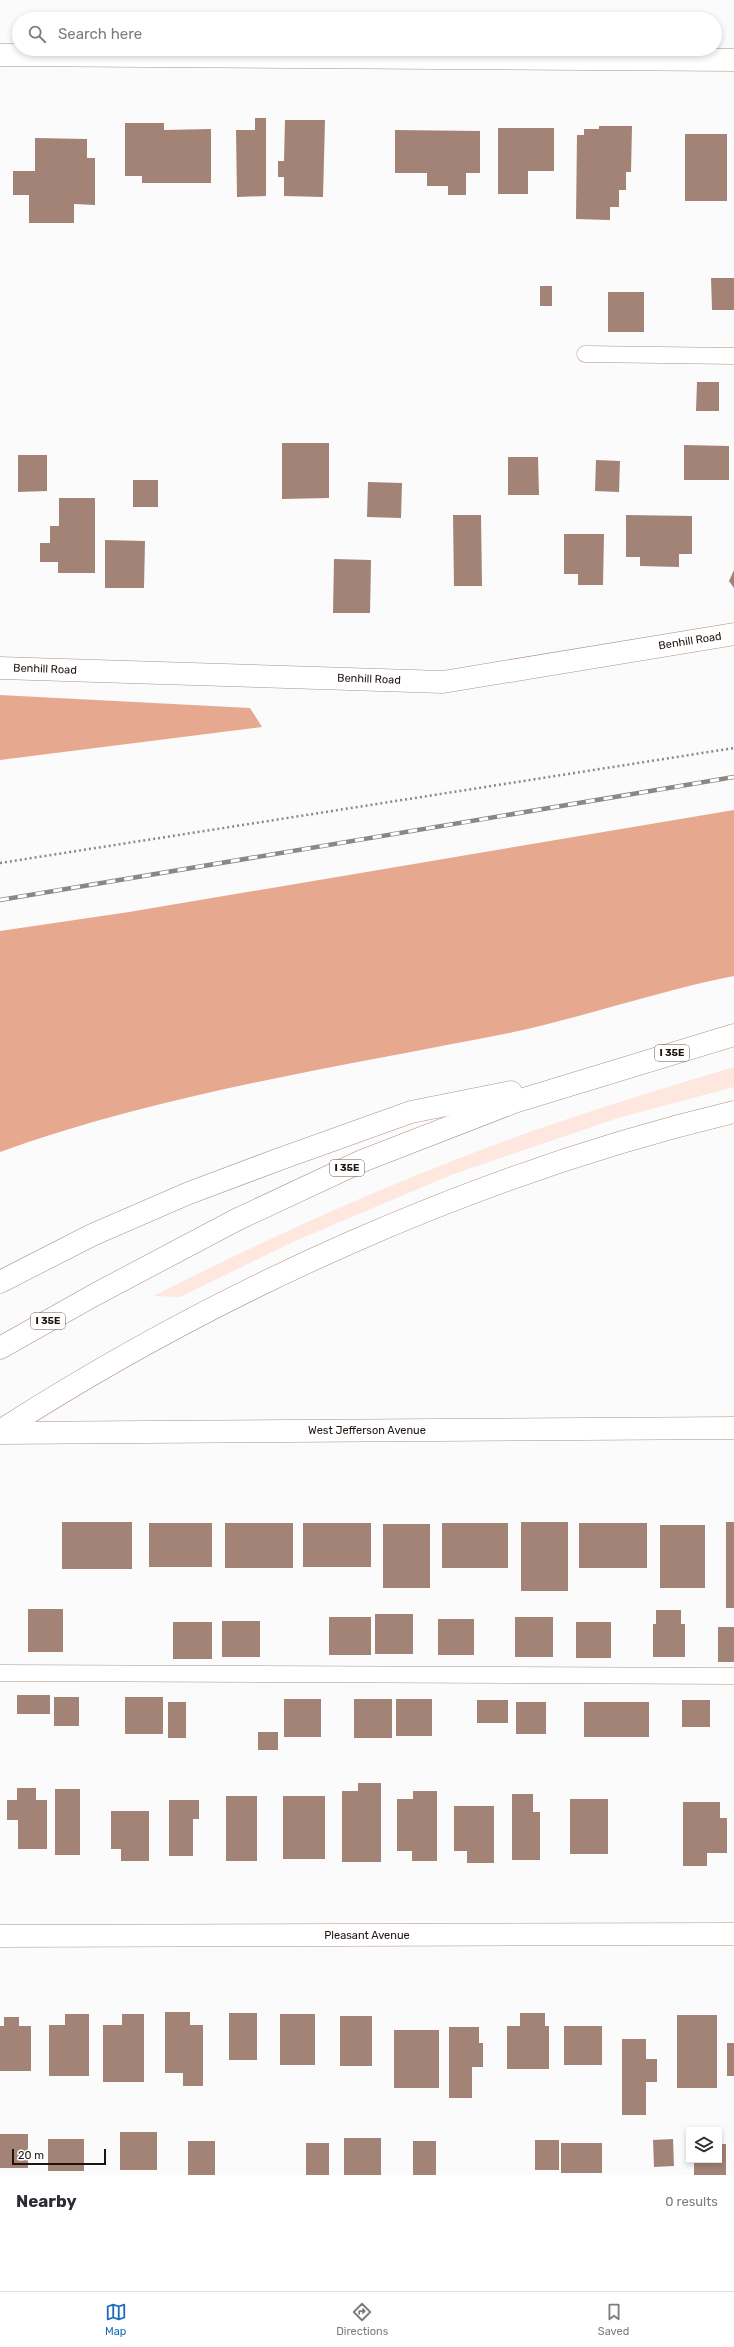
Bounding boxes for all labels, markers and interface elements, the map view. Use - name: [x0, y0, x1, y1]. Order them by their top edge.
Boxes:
- search box: [12, 12, 722, 56]
- icon: search: [26, 23, 48, 45]
- text: Search here: [58, 25, 142, 43]
- street label: Benhill Road: [658, 630, 722, 652]
- street label: Benhill Road: [13, 661, 77, 677]
- street label: Benhill Road: [337, 671, 401, 687]
- road number: I 35E: [655, 1045, 689, 1061]
- road number: I 35E: [330, 1160, 364, 1176]
- road number: I 35E: [31, 1313, 65, 1329]
- street label: West Jefferson Avenue: [308, 1424, 426, 1437]
- street label: Pleasant Avenue: [324, 1929, 410, 1942]
- map controls: [686, 2127, 722, 2163]
- button: layers: [686, 2127, 722, 2163]
- scale bar: [12, 2147, 106, 2166]
- text: 20 m: [18, 2149, 44, 2162]
- text: Nearby: [16, 2191, 77, 2211]
- text: 0 results: [665, 2194, 718, 2209]
- tab: Map: [105, 2301, 127, 2338]
- tab: Directions: [336, 2301, 388, 2338]
- tab: Saved: [598, 2301, 629, 2338]

